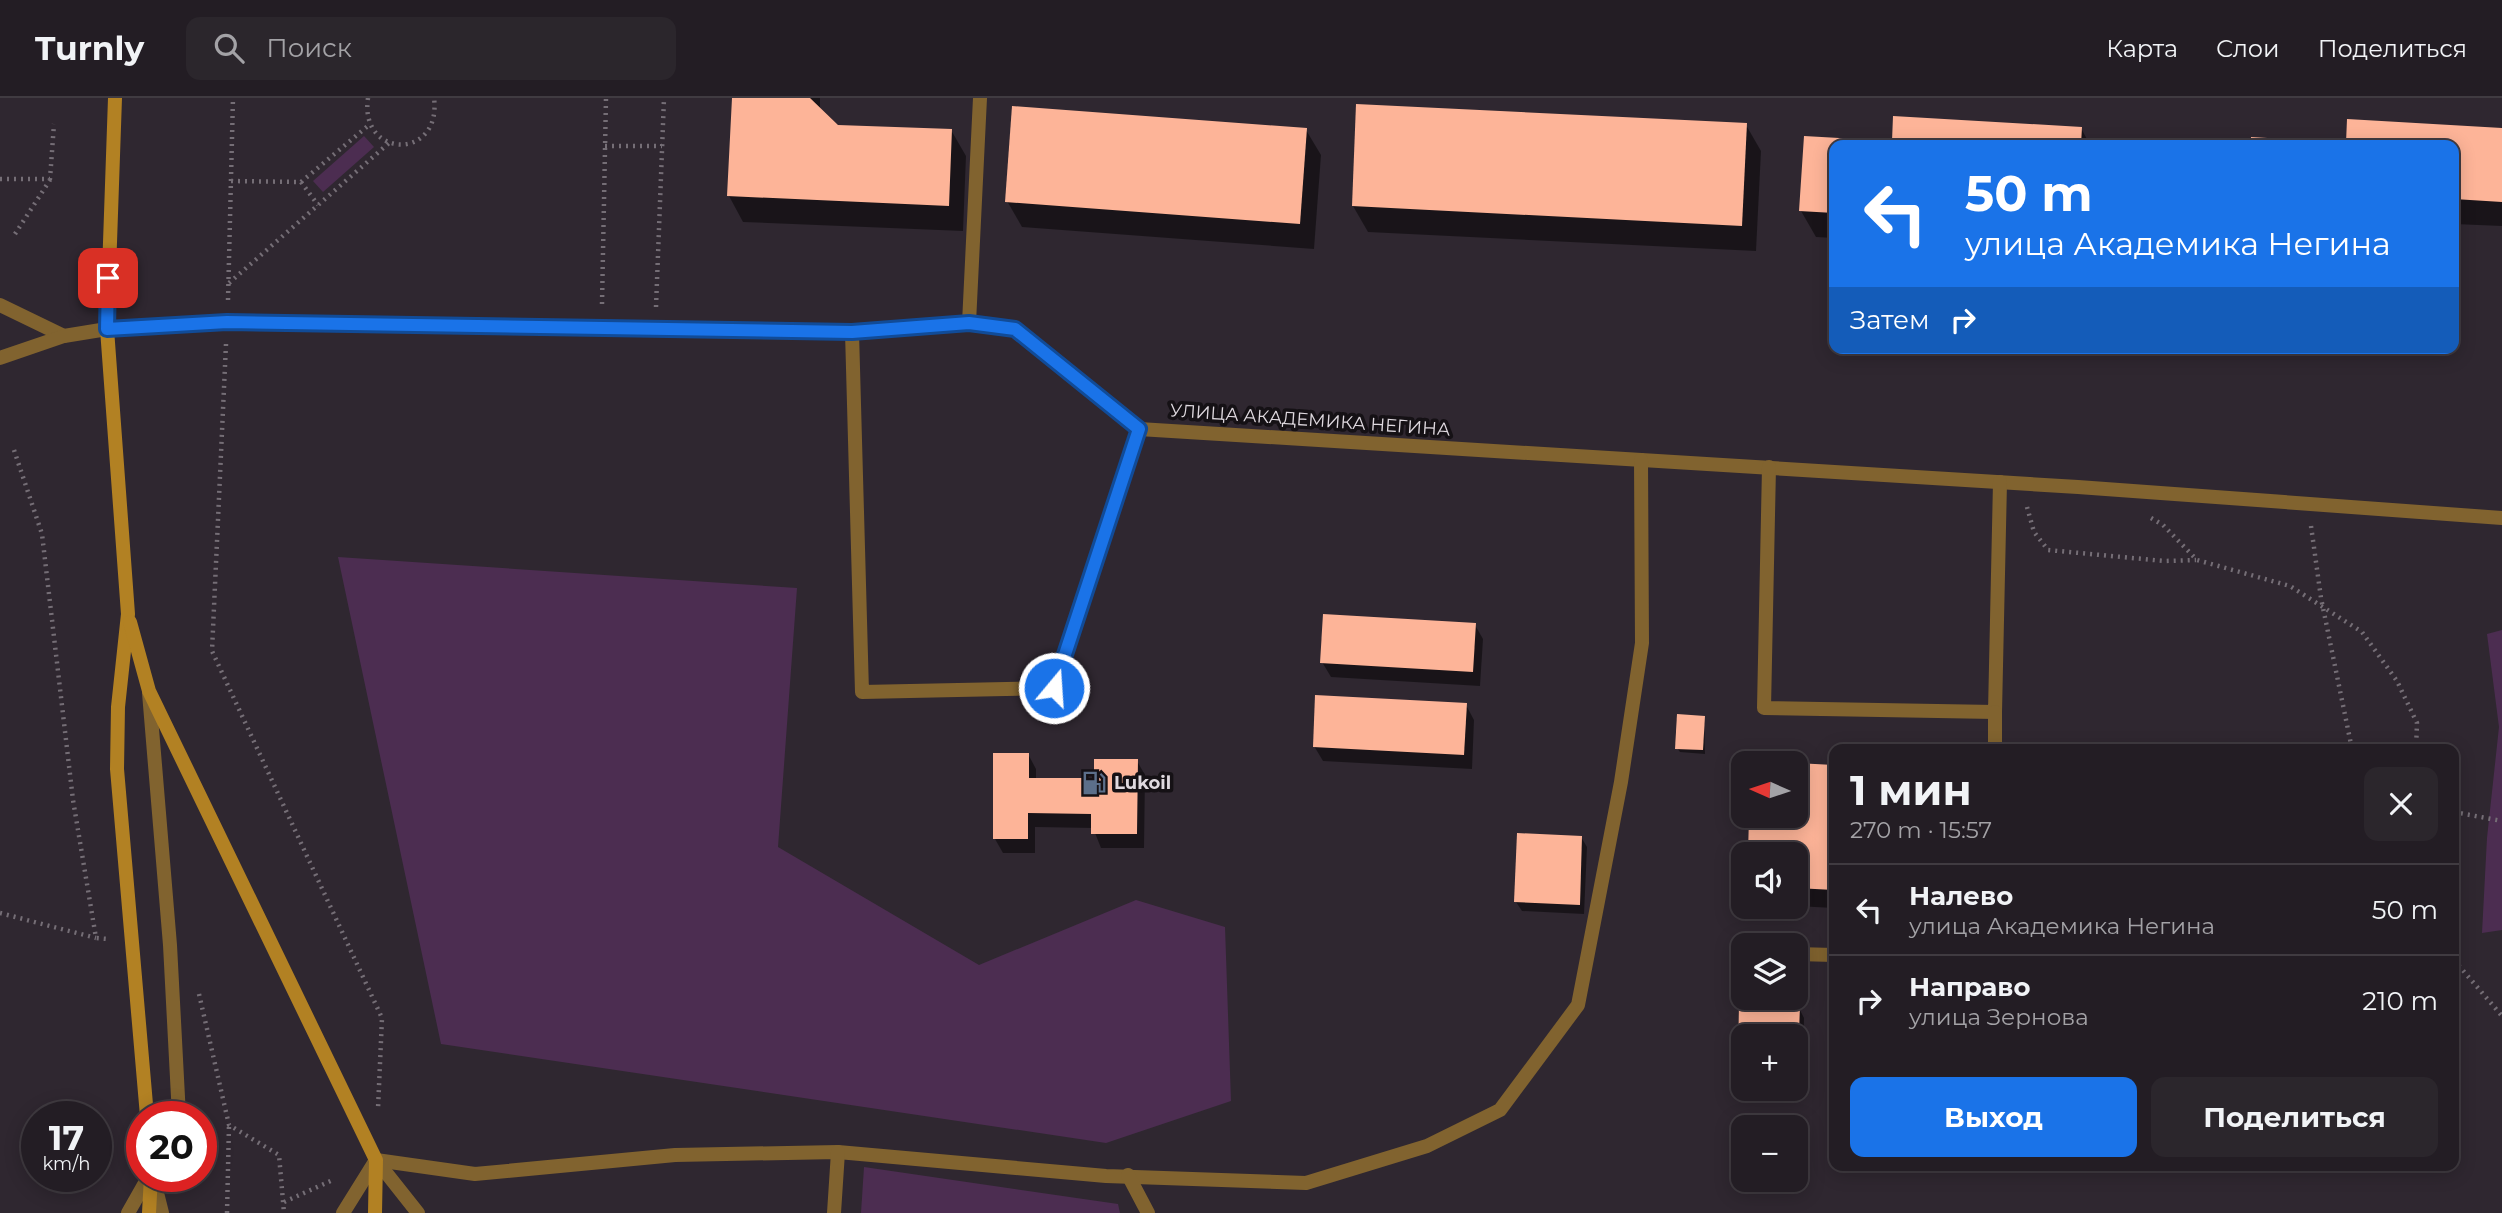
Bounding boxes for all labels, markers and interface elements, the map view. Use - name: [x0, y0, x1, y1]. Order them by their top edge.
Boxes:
- search box: [186, 17, 676, 80]
- text: Turnly: [35, 28, 144, 68]
- icon: search: [210, 29, 248, 67]
- text: Поиск: [266, 32, 352, 64]
- text: Карта: [2106, 34, 2178, 63]
- text: Слои: [2216, 34, 2280, 63]
- text: Поделиться: [2318, 34, 2467, 63]
- text: 50 m: [1965, 164, 2093, 223]
- icon: left: [1850, 168, 1941, 259]
- text: улица Академика Негина: [1965, 224, 2391, 263]
- pin: [78, 248, 138, 308]
- icon: arrive: [89, 259, 127, 297]
- icon: right: [1944, 301, 1982, 339]
- text: Затем: [1850, 304, 1930, 336]
- street label: УЛИЦА АКАДЕМИКА НЕГИНА: [1169, 399, 1452, 441]
- position arrow: [1017, 651, 1091, 725]
- north arrow: [1731, 751, 1808, 828]
- map controls: [1731, 751, 1808, 1192]
- text: 1 мин: [1850, 764, 1972, 816]
- button: close: [2364, 767, 2438, 841]
- fuel station icon: Lukoil: [1080, 769, 1108, 797]
- place label: Lukoil: [1114, 772, 1171, 794]
- text: 270 m · 15:57: [1850, 816, 1992, 844]
- button: sound: [1731, 842, 1808, 919]
- text: Налево: [1909, 880, 2013, 912]
- icon: left: [1850, 891, 1888, 929]
- text: 50 m: [2372, 894, 2438, 926]
- text: улица Академика Негина: [1909, 912, 2215, 940]
- button: layers: [1731, 933, 1808, 1010]
- text: Направо: [1909, 971, 2030, 1003]
- icon: right: [1850, 982, 1888, 1020]
- text: 210 m: [2362, 985, 2438, 1017]
- text: улица Зернова: [1909, 1003, 2089, 1031]
- button: +: [1731, 1024, 1808, 1101]
- button: Выход: [1850, 1077, 2137, 1157]
- button: Поделиться: [2151, 1077, 2438, 1157]
- speed limit sign: 20: [126, 1101, 217, 1192]
- button: −: [1731, 1115, 1808, 1192]
- text: 17: [49, 1116, 84, 1159]
- text: km/h: [42, 1153, 91, 1175]

